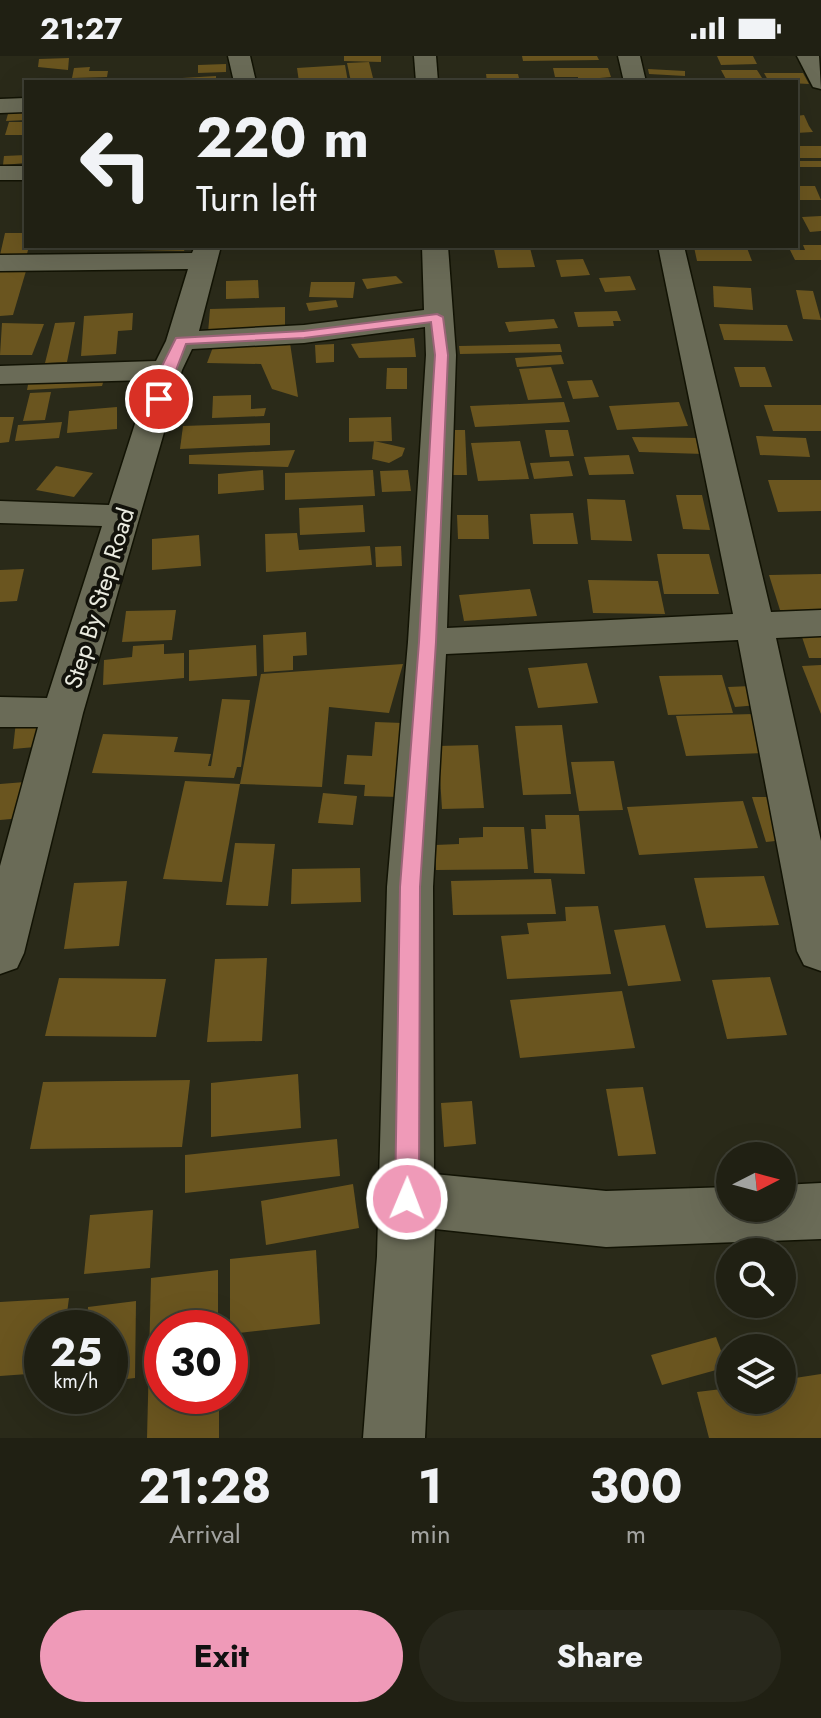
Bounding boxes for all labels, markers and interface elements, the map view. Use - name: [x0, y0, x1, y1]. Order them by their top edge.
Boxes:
- text: 21:27: [40, 7, 122, 50]
- text: 220 m: [196, 97, 369, 178]
- icon: left: [64, 112, 168, 216]
- text: Turn left: [196, 172, 317, 224]
- pin: [125, 365, 193, 433]
- icon: arrive: [137, 377, 181, 421]
- street label: Step By Step Road: [55, 503, 143, 693]
- north arrow: [716, 1142, 796, 1222]
- map controls: [716, 1142, 796, 1414]
- position arrow: [365, 1157, 449, 1241]
- button: search: [716, 1238, 796, 1318]
- speed limit sign: 30: [144, 1310, 248, 1414]
- text: 25: [50, 1323, 102, 1381]
- button: layers: [716, 1334, 796, 1414]
- text: km/h: [53, 1367, 99, 1396]
- text: 21:28: [138, 1452, 271, 1521]
- text: 1: [418, 1452, 443, 1521]
- text: 300: [589, 1452, 683, 1521]
- text: Arrival: [169, 1515, 241, 1553]
- text: min: [410, 1515, 451, 1553]
- text: m: [626, 1515, 646, 1553]
- button: Exit: [40, 1610, 403, 1702]
- button: Share: [419, 1610, 781, 1702]

